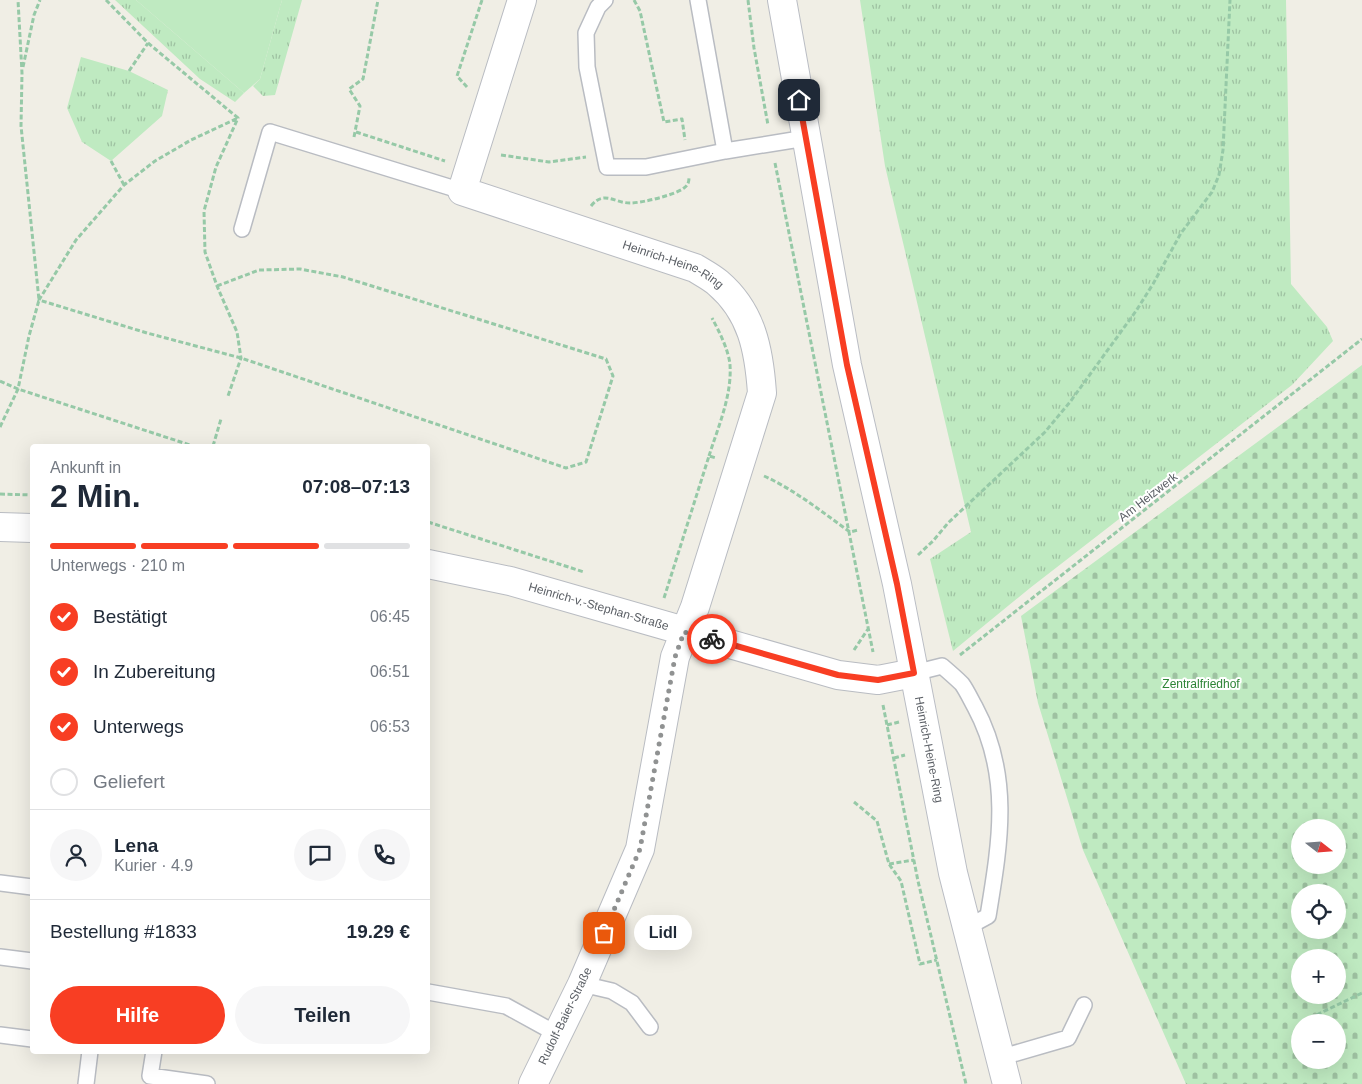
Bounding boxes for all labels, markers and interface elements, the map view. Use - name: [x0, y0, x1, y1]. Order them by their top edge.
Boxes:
- pin: [778, 79, 820, 121]
- icon: home: [785, 86, 813, 114]
- street label: Heinrich-Heine-Ring: [621, 238, 726, 292]
- text: Ankunft in: [50, 459, 121, 476]
- street label: Am Heizwerk: [1116, 469, 1181, 524]
- text: 07:08–07:13: [302, 476, 410, 497]
- text: 2 Min.: [50, 478, 141, 514]
- text: Unterwegs · 210 m: [50, 557, 185, 574]
- street label: Heinrich-v.-Stephan-Straße: [527, 580, 671, 633]
- icon: check: [50, 603, 78, 631]
- text: Bestätigt: [93, 606, 167, 627]
- text: 06:45: [370, 608, 410, 625]
- courier: [687, 614, 737, 664]
- icon: bike: [698, 625, 726, 653]
- icon: check: [50, 658, 78, 686]
- text: In Zubereitung: [93, 661, 216, 682]
- text: 06:51: [370, 663, 410, 680]
- park label: Zentralfriedhof: [1162, 677, 1240, 691]
- street label: Heinrich-Heine-Ring: [912, 695, 946, 804]
- icon: check: [50, 713, 78, 741]
- text: Unterwegs: [93, 716, 184, 737]
- text: 06:53: [370, 718, 410, 735]
- text: Geliefert: [93, 771, 165, 792]
- north arrow: [1291, 819, 1346, 874]
- map controls: [1291, 819, 1346, 1069]
- button: person: [50, 829, 102, 881]
- button: chat: [294, 829, 346, 881]
- button: phone: [358, 829, 410, 881]
- text: Lena: [114, 835, 158, 856]
- text: Kurier · 4.9: [114, 857, 193, 874]
- button: locate: [1291, 884, 1346, 939]
- pin: [583, 912, 625, 954]
- callout: Lidl: [634, 916, 692, 950]
- icon: bag: [590, 919, 618, 947]
- text: Bestellung #1833: [50, 921, 197, 942]
- text: 19.29 €: [347, 921, 410, 942]
- text: Lidl: [649, 924, 677, 941]
- button: +: [1291, 949, 1346, 1004]
- street label: Rudolf-Baier-Straße: [535, 965, 595, 1067]
- button: Hilfe: [50, 986, 225, 1044]
- button: Teilen: [235, 986, 410, 1044]
- button: −: [1291, 1014, 1346, 1069]

